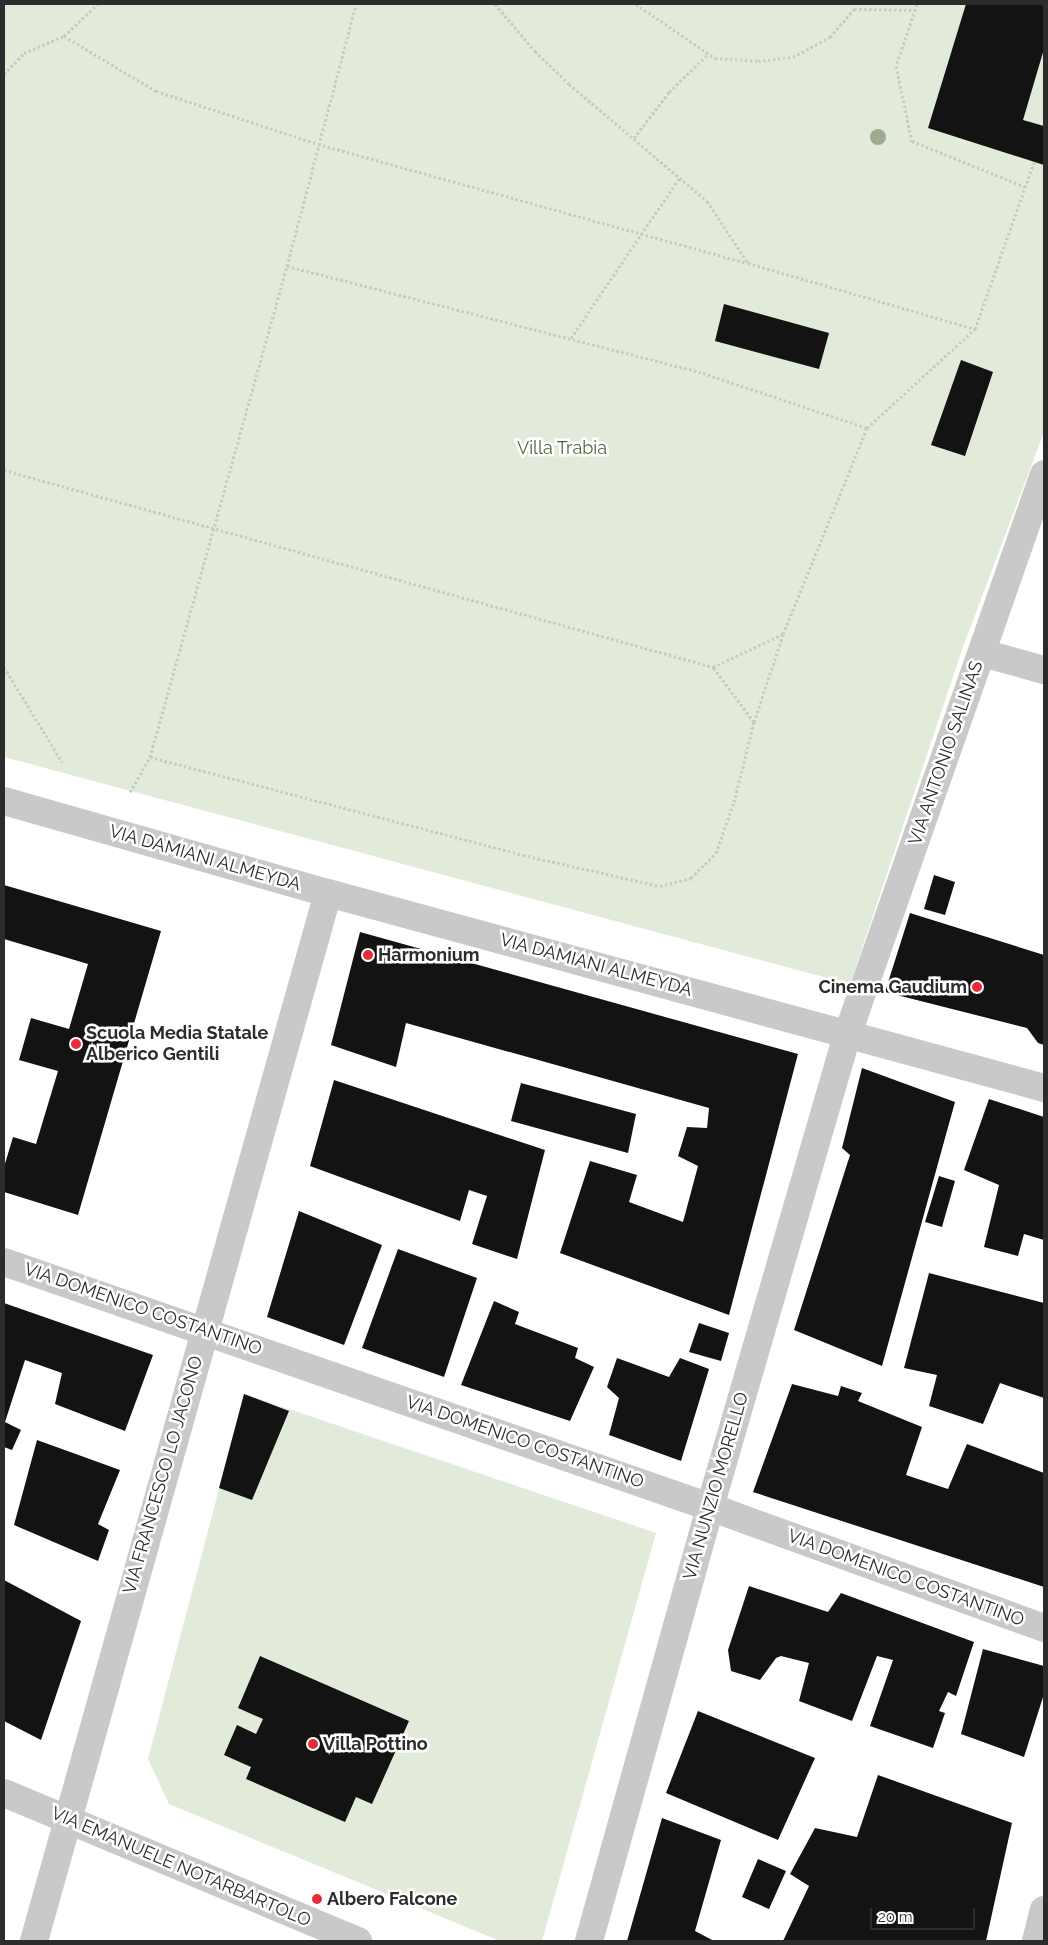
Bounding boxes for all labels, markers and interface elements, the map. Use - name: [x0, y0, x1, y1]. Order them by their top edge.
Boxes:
- park label: Villa Trabia: [517, 437, 607, 459]
- street label: VIA ANTONIO SALINAS: [904, 657, 988, 849]
- street label: VIA DAMIANI ALMEYDA: [106, 820, 304, 896]
- street label: VIA DAMIANI ALMEYDA: [497, 929, 695, 1001]
- place label: Harmonium: [378, 944, 480, 966]
- marker: Harmonium: [362, 949, 374, 961]
- place label: Cinema Gaudium: [818, 976, 967, 998]
- marker: Cinema Gaudium: [971, 981, 983, 993]
- place label: Scuola Media Statale Alberico Gentili: [86, 1023, 268, 1066]
- marker: Scuola Media Statale Alberico Gentili: [70, 1038, 82, 1050]
- street label: VIA DOMENICO COSTANTINO: [21, 1258, 265, 1360]
- street label: VIA FRANCESCO LO JACONO: [118, 1353, 208, 1597]
- street label: VIA NUNZIO MORELLO: [679, 1389, 753, 1583]
- street label: VIA DOMENICO COSTANTINO: [403, 1391, 647, 1493]
- street label: VIA DOMENICO COSTANTINO: [785, 1525, 1027, 1631]
- place label: Villa Pottino: [323, 1733, 428, 1755]
- marker: Villa Pottino: [307, 1738, 319, 1750]
- street label: VIA EMANUELE NOTARBARTOLO: [48, 1802, 314, 1932]
- place label: Albero Falcone: [327, 1888, 457, 1910]
- marker: Albero Falcone: [311, 1893, 323, 1905]
- scale bar: [873, 1898, 978, 1930]
- text: 20 m: [878, 1908, 913, 1926]

